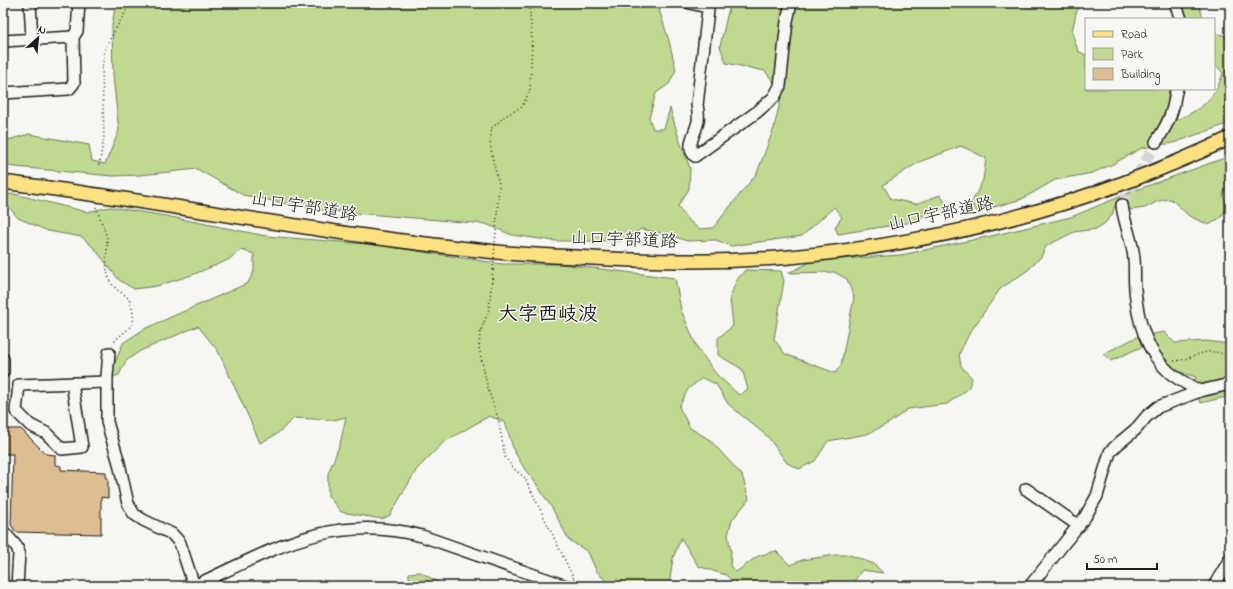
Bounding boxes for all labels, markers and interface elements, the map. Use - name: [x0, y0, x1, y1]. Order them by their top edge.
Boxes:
- north arrow: [18, 18, 58, 58]
- legend: [1085, 18, 1215, 90]
- text: N: [35, 21, 49, 39]
- text: Road: [1121, 26, 1147, 44]
- text: Park: [1121, 46, 1143, 64]
- text: Building: [1120, 66, 1160, 85]
- street label: 山口宇部道路: [249, 187, 359, 229]
- street label: 山口宇部道路: [885, 191, 997, 239]
- street label: 山口宇部道路: [570, 226, 678, 256]
- district label: 大字西岐波: [498, 301, 598, 330]
- scale bar: [1087, 545, 1157, 571]
- text: 50 m: [1093, 551, 1117, 569]

